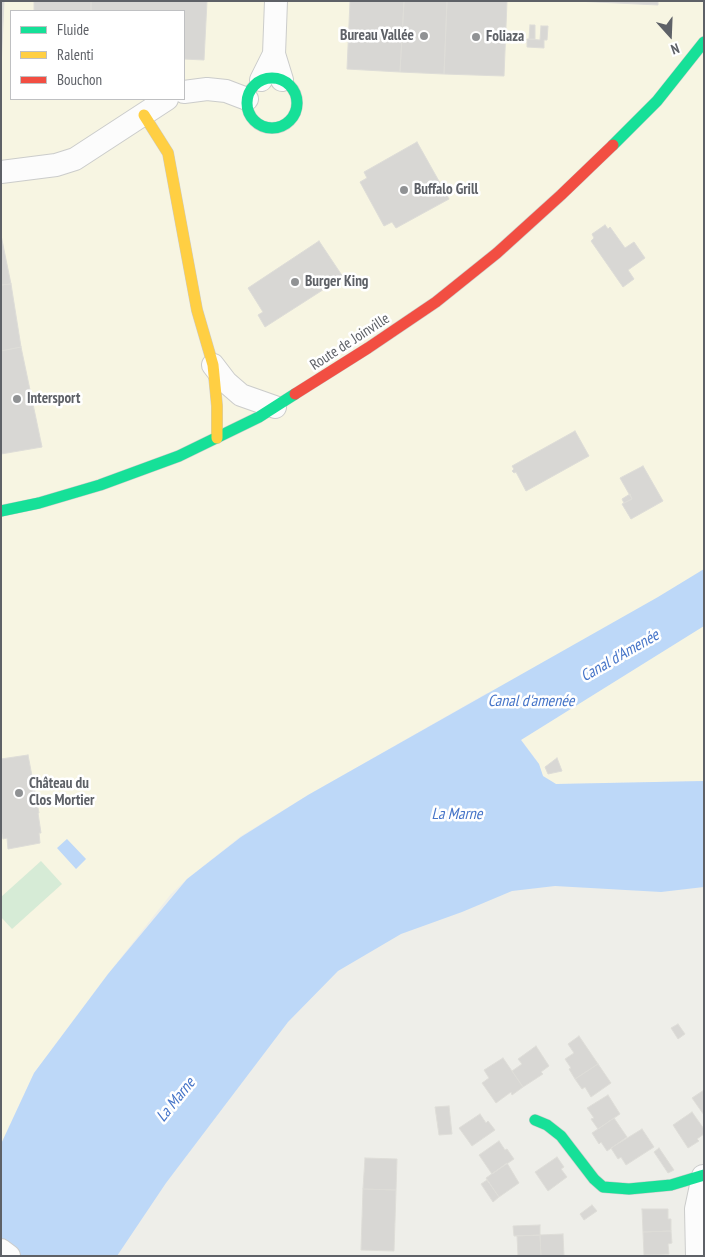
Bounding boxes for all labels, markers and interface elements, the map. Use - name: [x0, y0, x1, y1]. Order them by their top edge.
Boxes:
- legend: [10, 10, 185, 100]
- north arrow: [645, 10, 695, 60]
- text: Fluide: [57, 20, 89, 39]
- place label: Bureau Vallée: [340, 27, 414, 45]
- place label: Foliaza: [486, 28, 524, 46]
- marker: Bureau Vallée: [418, 30, 430, 42]
- marker: Foliaza: [470, 31, 482, 43]
- text: N: [668, 39, 682, 59]
- text: Ralenti: [57, 45, 94, 64]
- text: Bouchon: [57, 70, 102, 89]
- place label: Buffalo Grill: [414, 181, 478, 199]
- marker: Buffalo Grill: [398, 184, 410, 196]
- place label: Burger King: [305, 273, 369, 291]
- marker: Burger King: [289, 276, 301, 288]
- street label: Route de Joinville: [307, 310, 393, 374]
- place label: Intersport: [27, 390, 80, 408]
- marker: Intersport: [11, 393, 23, 405]
- water label: Canal d'Amenée: [578, 626, 662, 686]
- water label: Canal d'amenée: [488, 691, 574, 711]
- place label: Château du Clos Mortier: [29, 775, 94, 810]
- marker: Château du Clos Mortier: [13, 787, 25, 799]
- water label: La Marne: [432, 804, 482, 824]
- water label: La Marne: [153, 1074, 199, 1126]

